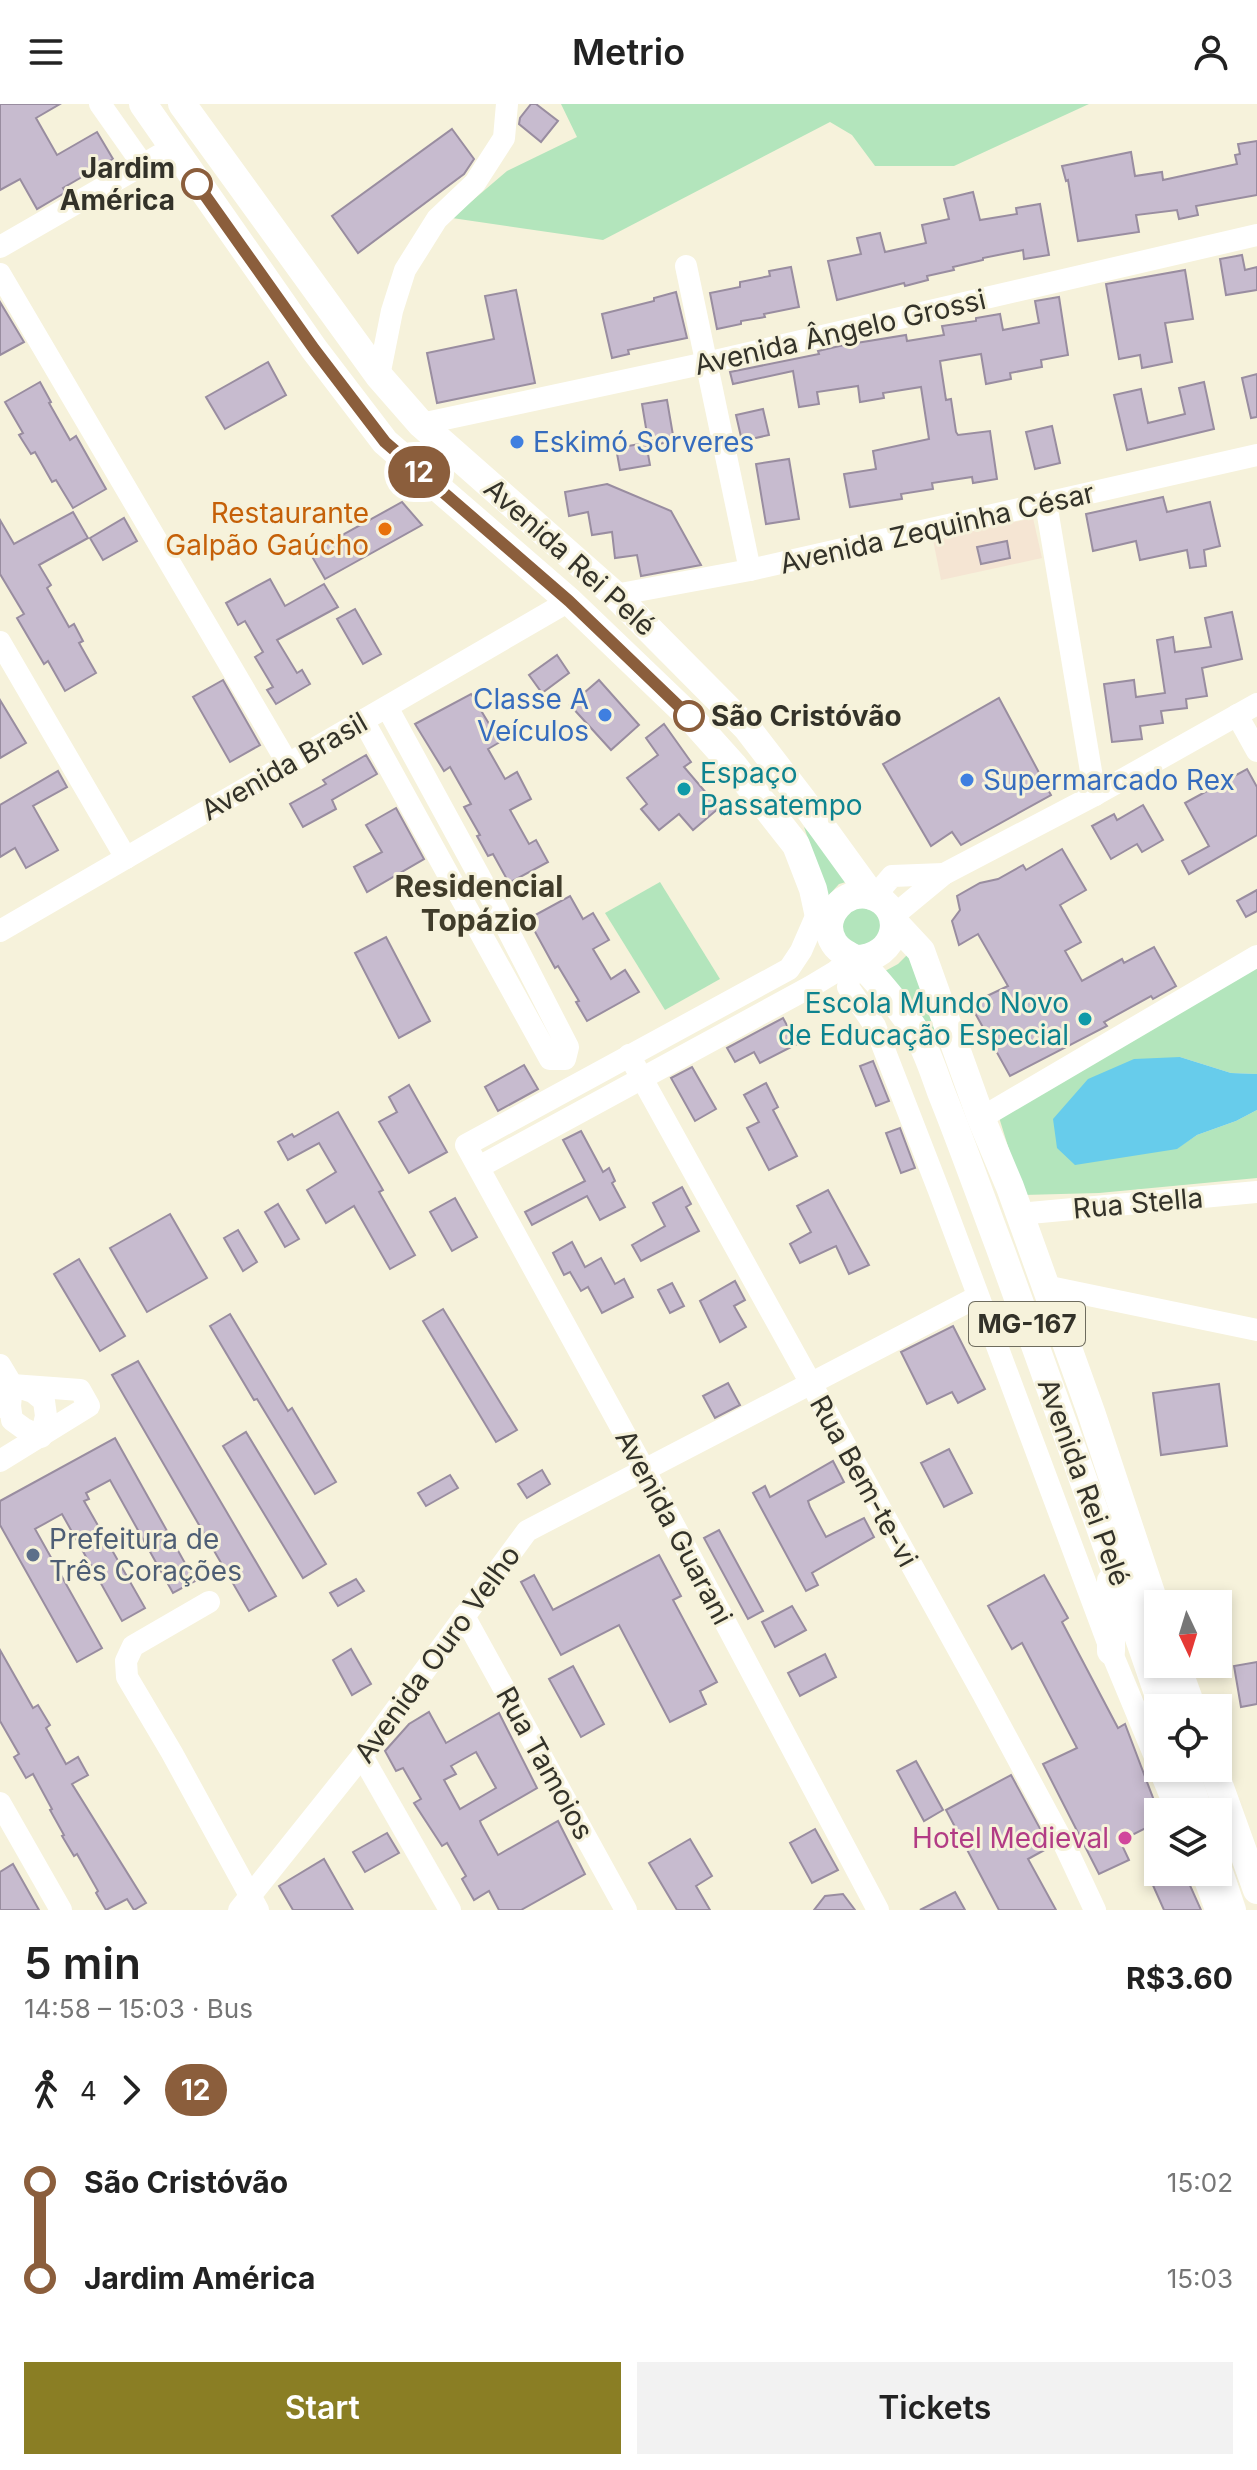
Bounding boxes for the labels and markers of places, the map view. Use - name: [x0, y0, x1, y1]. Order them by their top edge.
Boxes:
- place label: Jardim América: [60, 151, 175, 217]
- marker: Jardim América: [182, 169, 212, 199]
- place label: Eskimó Sorveres: [533, 425, 754, 459]
- marker: Eskimó Sorveres: [508, 433, 526, 451]
- place label: Restaurante Galpão Gaúcho: [165, 496, 369, 562]
- marker: Restaurante Galpão Gaúcho: [376, 520, 394, 538]
- place label: Classe A Veículos: [473, 682, 589, 748]
- place label: São Cristóvão: [711, 699, 902, 733]
- marker: São Cristóvão: [674, 701, 704, 731]
- marker: Classe A Veículos: [596, 706, 614, 724]
- place label: Espaço Passatempo: [700, 756, 863, 822]
- place label: Supermarcado Rex: [983, 763, 1235, 797]
- marker: Supermarcado Rex: [958, 771, 976, 789]
- marker: Espaço Passatempo: [675, 780, 693, 798]
- place label: Escola Mundo Novo de Educação Especial: [778, 986, 1069, 1052]
- marker: Escola Mundo Novo de Educação Especial: [1076, 1010, 1094, 1028]
- place label: Prefeitura de Três Corações: [49, 1522, 242, 1588]
- marker: Prefeitura de Três Corações: [24, 1546, 42, 1564]
- place label: Hotel Medieval: [912, 1821, 1109, 1855]
- marker: Hotel Medieval: [1116, 1829, 1134, 1847]

